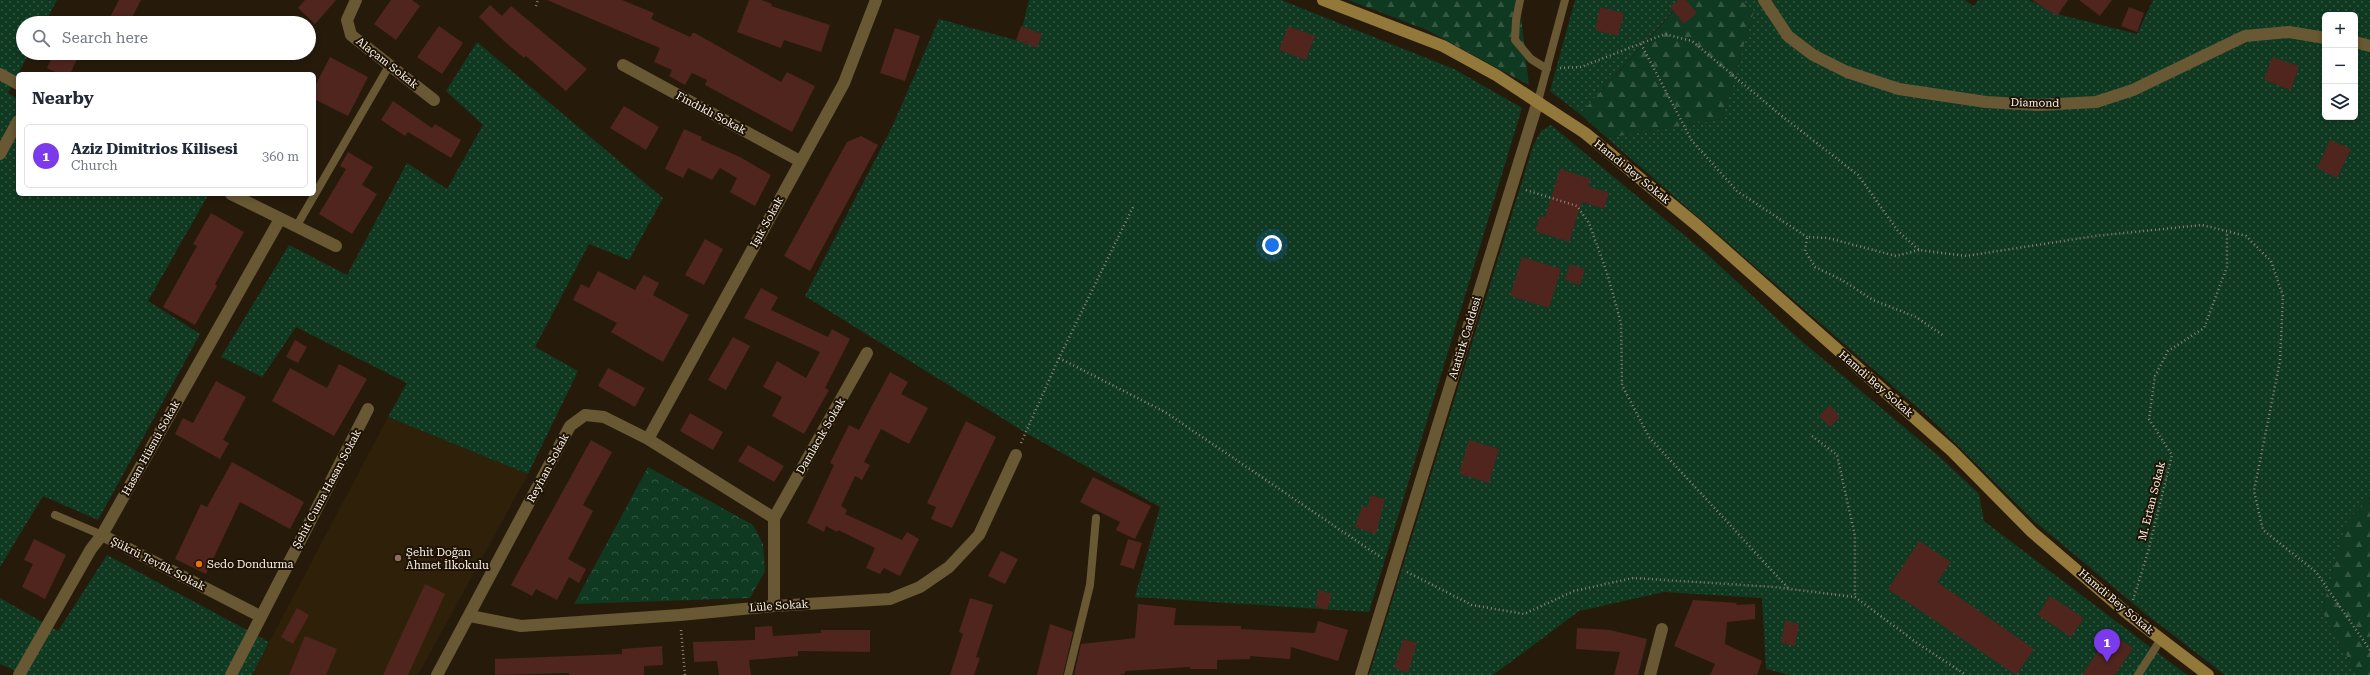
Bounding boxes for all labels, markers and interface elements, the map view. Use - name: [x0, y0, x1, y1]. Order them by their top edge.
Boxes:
- map controls: [2322, 12, 2358, 120]
- button: +: [2322, 12, 2358, 48]
- search box: [16, 16, 316, 60]
- icon: search: [30, 27, 52, 49]
- text: Search here: [62, 29, 148, 47]
- street label: Alaçam Sokak: [353, 35, 421, 91]
- button: −: [2322, 48, 2358, 84]
- button: layers: [2322, 84, 2358, 120]
- text: Nearby: [32, 88, 94, 108]
- street label: Findıklı Sokak: [674, 89, 748, 137]
- street label: Diamond: [2010, 96, 2060, 110]
- street label: Hamdi Bey Sokak: [1591, 137, 1673, 207]
- text: Aziz Dimitrios Kilisesi: [71, 140, 238, 158]
- text: 1: [42, 149, 50, 164]
- text: 360 m: [262, 149, 299, 164]
- text: Church: [71, 158, 118, 173]
- street label: Işık Sokak: [748, 194, 786, 250]
- your location: [1262, 235, 1282, 255]
- street label: Atatürk Caddesi: [1446, 295, 1484, 381]
- street label: Hamdi Bey Sokak: [1836, 348, 1916, 420]
- street label: Damlacık Sokak: [794, 395, 848, 477]
- street label: Hasan Hüsnü Sokak: [119, 398, 183, 498]
- street label: Şehit Cuma Hasan Sokak: [290, 427, 364, 551]
- street label: Reyhan Sokak: [524, 431, 572, 505]
- street label: M. Ertan Sokak: [2136, 460, 2168, 542]
- street label: Şükrü Tevfik Sokak: [109, 535, 207, 593]
- place label: Şehit Doğan Ahmet İlkokulu: [406, 546, 489, 572]
- marker: Şehit Doğan Ahmet İlkokulu: [393, 553, 403, 563]
- place label: Sedo Dondurma: [207, 558, 294, 571]
- marker: Sedo Dondurma: [194, 559, 204, 569]
- street label: Hamdi Bey Sokak: [2076, 567, 2156, 637]
- street label: Lüle Sokak: [749, 597, 809, 615]
- pin: 1: [2094, 629, 2120, 662]

